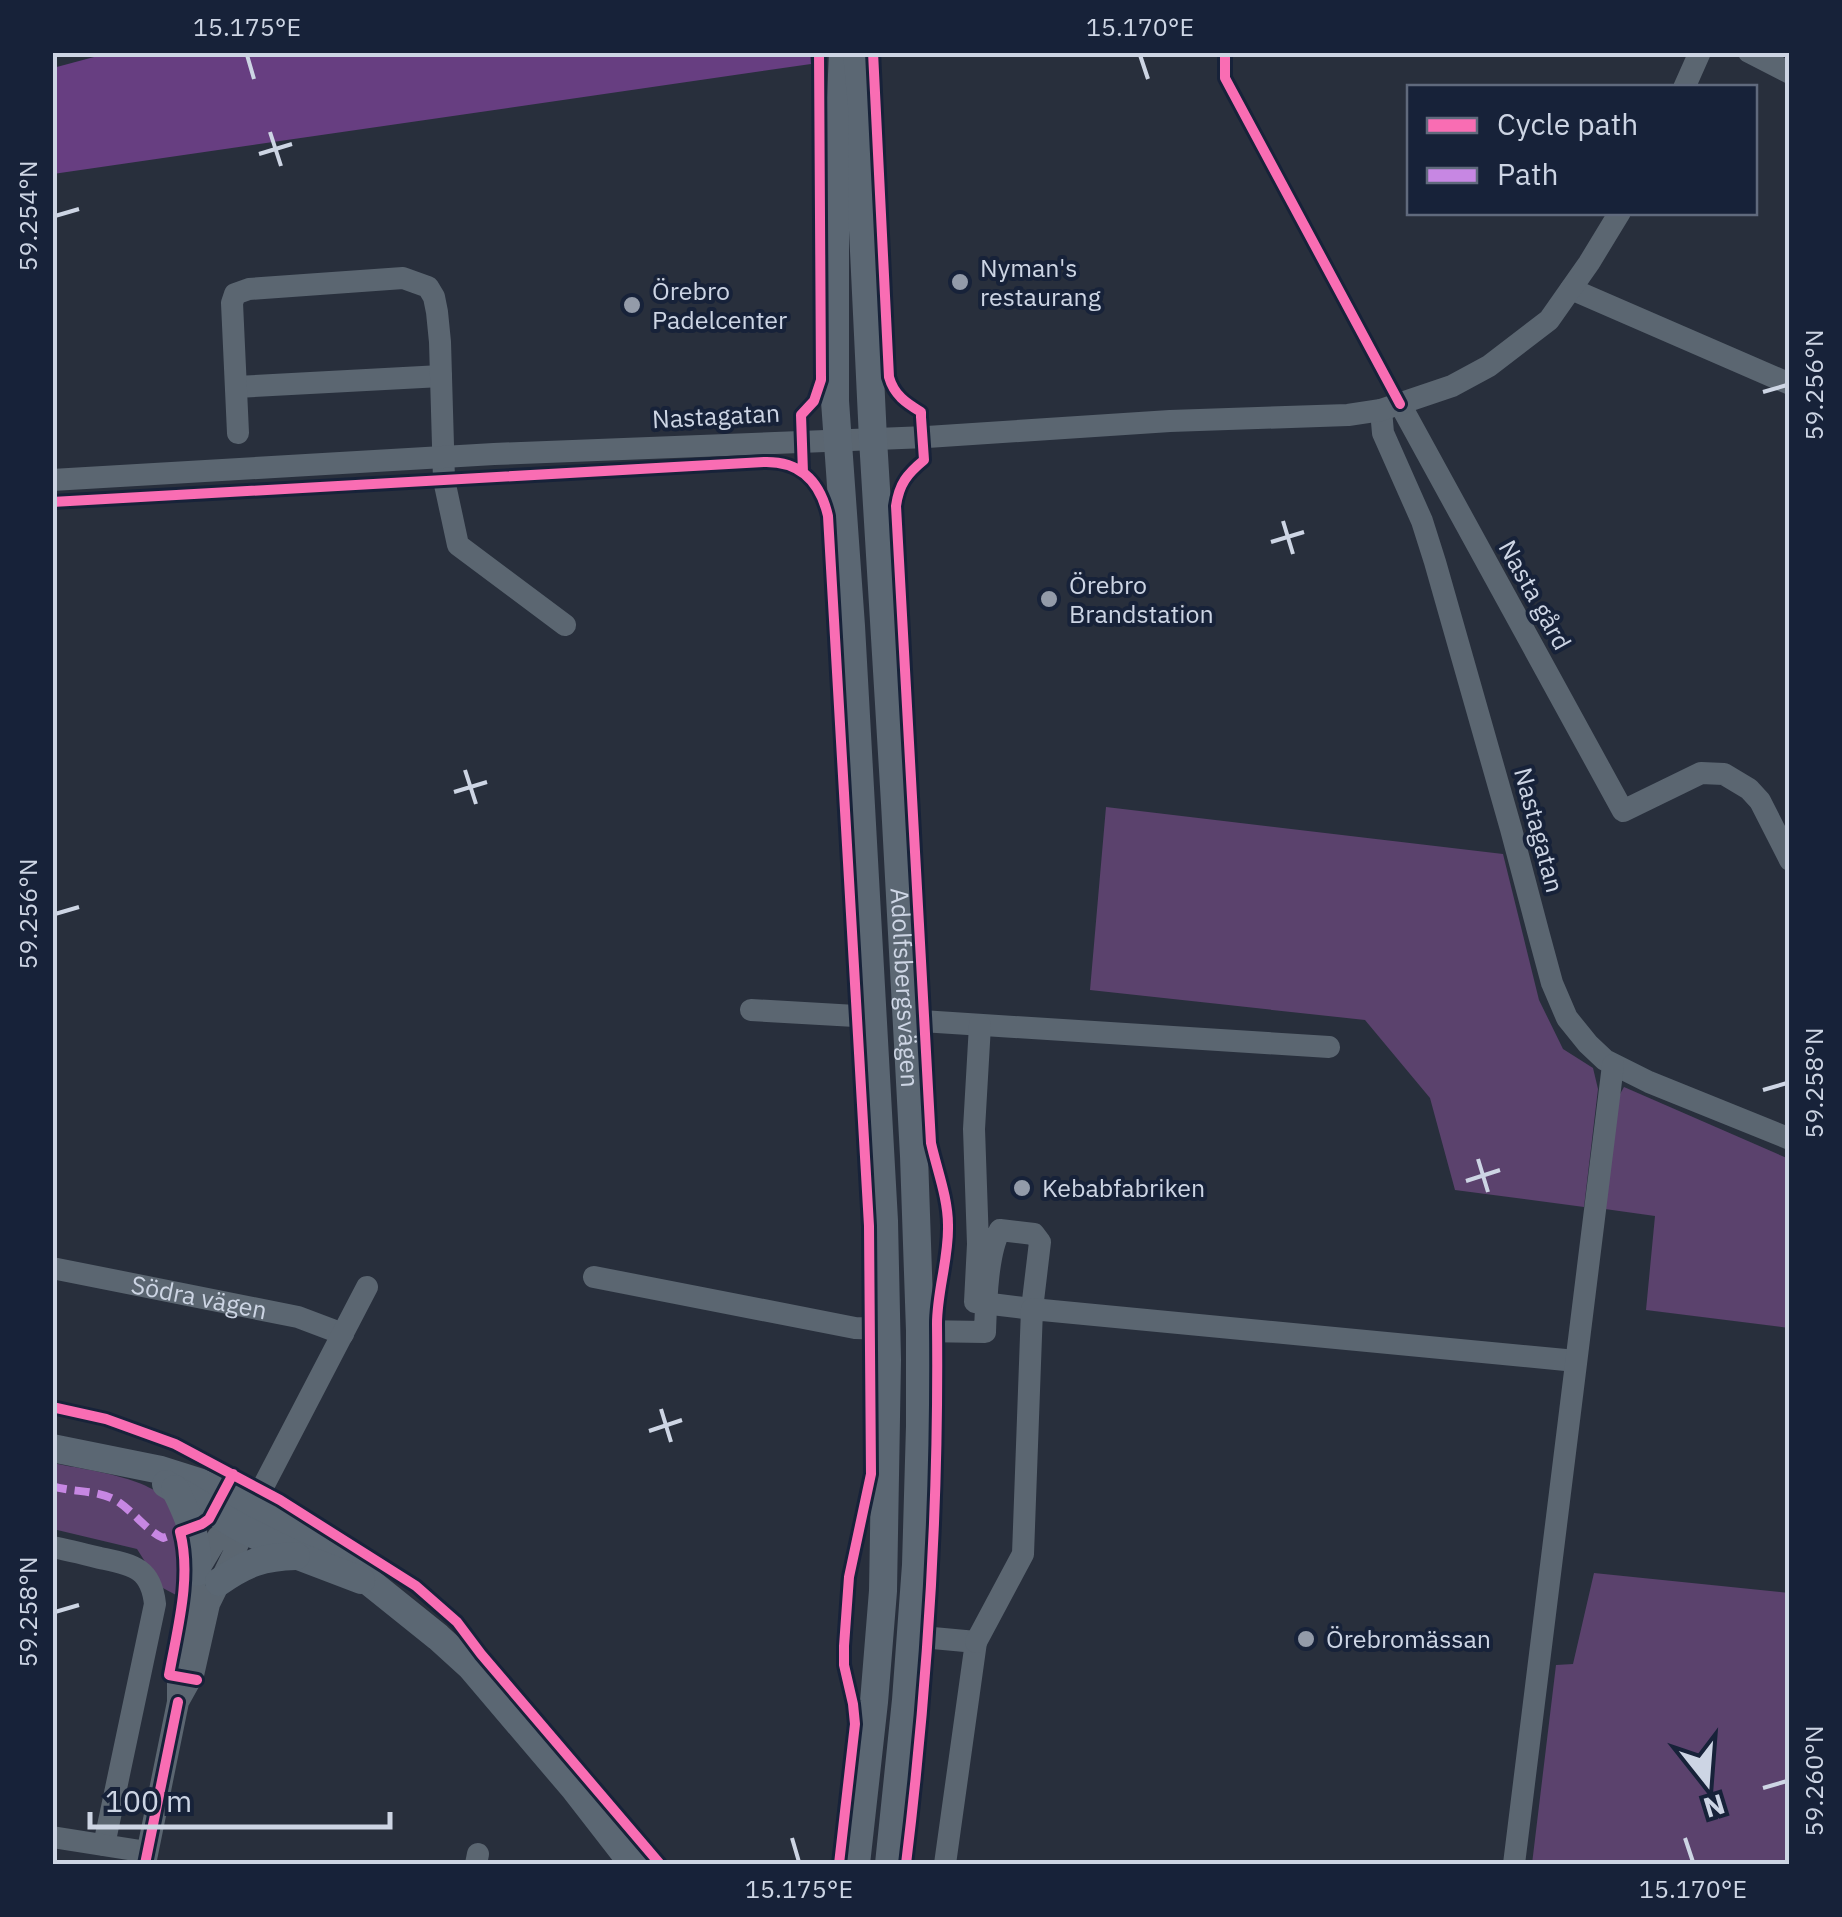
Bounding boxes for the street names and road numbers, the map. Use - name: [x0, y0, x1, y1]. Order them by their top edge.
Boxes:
- street label: Nastagatan: [651, 396, 781, 435]
- street label: Nasta gård: [1492, 534, 1579, 656]
- street label: Nastagatan: [1507, 764, 1572, 896]
- street label: Adolfsbergsvägen: [884, 887, 927, 1088]
- street label: Södra vägen: [128, 1267, 270, 1326]

